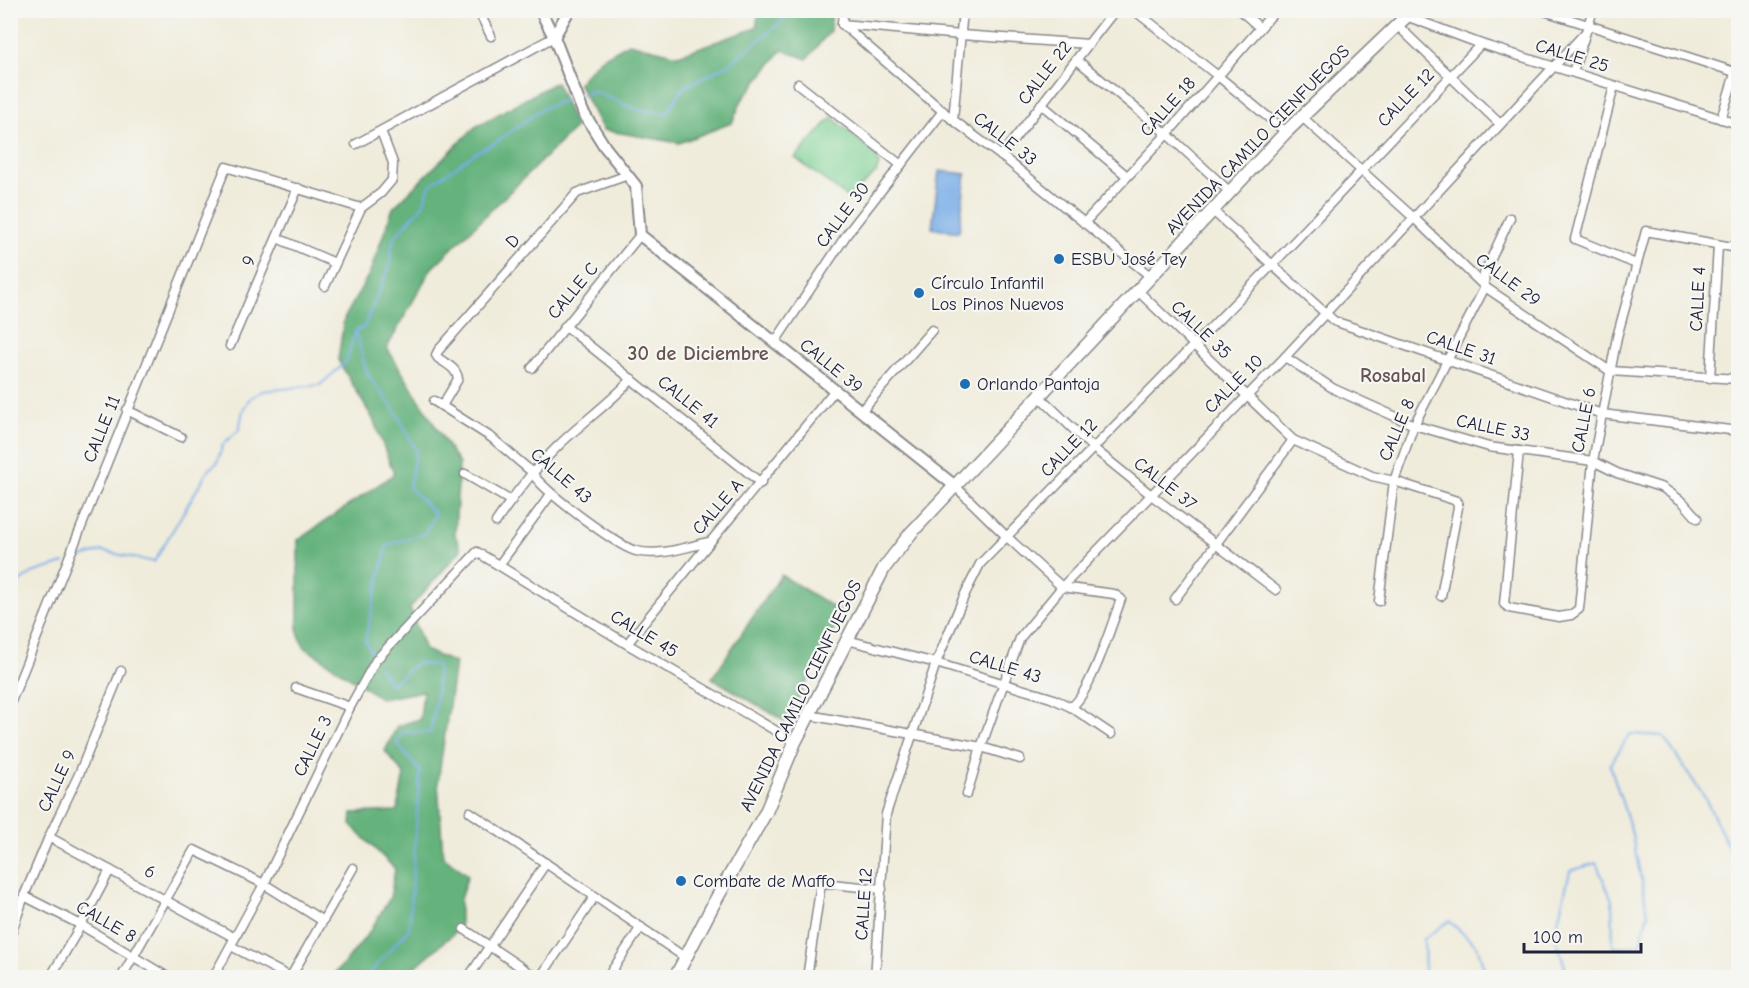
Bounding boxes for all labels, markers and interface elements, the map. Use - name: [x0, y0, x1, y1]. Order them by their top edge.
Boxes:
- street label: CALLE 25: [1533, 35, 1611, 77]
- street label: CALLE 22: [1014, 37, 1076, 109]
- street label: AVENIDA CAMILO CIENFUEGOS: [1162, 41, 1354, 239]
- street label: CALLE 12: [1373, 64, 1439, 132]
- street label: CALLE 18: [1136, 73, 1200, 141]
- street label: CALLE 33: [969, 108, 1041, 170]
- street label: CALLE 30: [812, 178, 874, 252]
- street label: D: [501, 230, 525, 252]
- place label: ESBU José Tey: [1071, 249, 1187, 270]
- street label: CALLE 29: [1472, 249, 1544, 311]
- street label: 9: [237, 252, 261, 270]
- marker: ESBU José Tey: [1052, 252, 1066, 266]
- street label: CALLE C: [543, 258, 603, 324]
- street label: CALLE 4: [1686, 266, 1710, 332]
- place label: Círculo Infantil Los Pinos Nuevos: [931, 273, 1064, 315]
- marker: Círculo Infantil Los Pinos Nuevos: [912, 286, 926, 300]
- street label: CALLE 35: [1167, 296, 1235, 364]
- street label: CALLE 31: [1423, 326, 1499, 370]
- street label: CALLE 39: [795, 334, 867, 398]
- district label: 30 de Diciembre: [628, 342, 769, 365]
- street label: CALLE 10: [1200, 350, 1268, 418]
- district label: Rosabal: [1360, 364, 1426, 387]
- street label: CALLE 41: [653, 371, 723, 433]
- place label: Orlando Pantoja: [977, 374, 1100, 395]
- marker: Orlando Pantoja: [958, 377, 972, 391]
- street label: CALLE 6: [1567, 386, 1601, 454]
- street label: CALLE 11: [79, 392, 125, 466]
- street label: CALLE 8: [1375, 396, 1419, 464]
- street label: CALLE 33: [1454, 410, 1532, 446]
- street label: CALLE 12: [1036, 414, 1102, 482]
- street label: CALLE 43: [526, 444, 596, 508]
- street label: CALLE 37: [1129, 453, 1201, 515]
- street label: CALLE A: [688, 475, 748, 539]
- street label: AVENIDA CAMILO CIENFUEGOS: [736, 577, 866, 815]
- street label: CALLE 45: [607, 606, 681, 662]
- street label: CALLE 43: [966, 646, 1044, 688]
- street label: CALLE 3: [289, 712, 337, 780]
- street label: CALLE 9: [34, 747, 80, 815]
- street label: 6: [141, 860, 159, 884]
- street label: CALLE 12: [851, 867, 877, 941]
- place label: Combate de Maffo: [693, 871, 835, 892]
- marker: Combate de Maffo: [674, 874, 688, 888]
- street label: CALLE 8: [72, 896, 140, 948]
- scale bar: [1524, 916, 1641, 954]
- text: 100 m: [1533, 927, 1583, 948]

